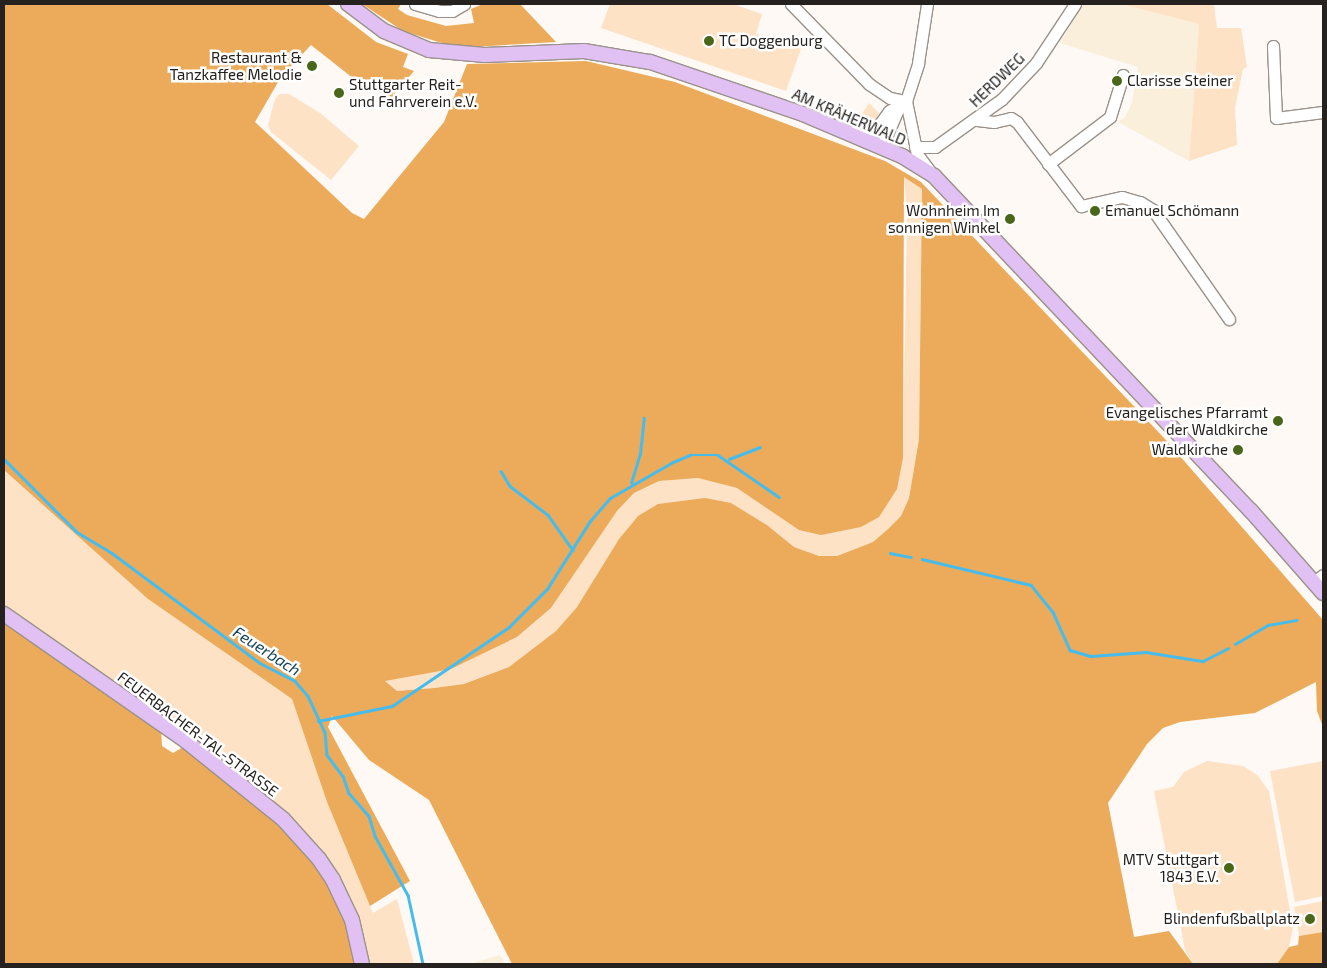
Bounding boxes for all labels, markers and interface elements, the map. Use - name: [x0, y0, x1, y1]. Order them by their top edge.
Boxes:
- place label: TC Doggenburg: [719, 32, 823, 50]
- marker: TC Doggenburg: [703, 35, 715, 47]
- place label: Restaurant & Tanzkaffee Melodie: [170, 48, 302, 83]
- street label: HERDWEG: [966, 49, 1028, 111]
- marker: Restaurant & Tanzkaffee Melodie: [306, 60, 318, 72]
- place label: Clarisse Steiner: [1127, 72, 1233, 90]
- place label: Stuttgarter Reit- und Fahrverein e.V.: [349, 75, 477, 110]
- marker: Clarisse Steiner: [1111, 75, 1123, 87]
- street label: AM KRÄHERWALD: [789, 85, 909, 149]
- marker: Stuttgarter Reit- und Fahrverein e.V.: [333, 87, 345, 99]
- place label: Wohnheim Im sonnigen Winkel: [888, 201, 1000, 236]
- place label: Emanuel Schömann: [1105, 202, 1240, 220]
- marker: Emanuel Schömann: [1089, 205, 1101, 217]
- marker: Wohnheim Im sonnigen Winkel: [1004, 213, 1016, 225]
- place label: Evangelisches Pfarramt der Waldkirche: [1106, 403, 1268, 438]
- marker: Evangelisches Pfarramt der Waldkirche: [1272, 415, 1284, 427]
- place label: Waldkirche: [1151, 441, 1228, 459]
- marker: Waldkirche: [1232, 444, 1244, 456]
- water label: Feuerbach: [230, 622, 304, 680]
- street label: FEUERBACHER-TAL-STRASSE: [114, 668, 282, 800]
- place label: MTV Stuttgart 1843 E.V.: [1122, 850, 1219, 885]
- marker: MTV Stuttgart 1843 E.V.: [1223, 862, 1235, 874]
- place label: Blindenfußballplatz: [1164, 910, 1300, 928]
- marker: Blindenfußballplatz: [1304, 913, 1316, 925]

